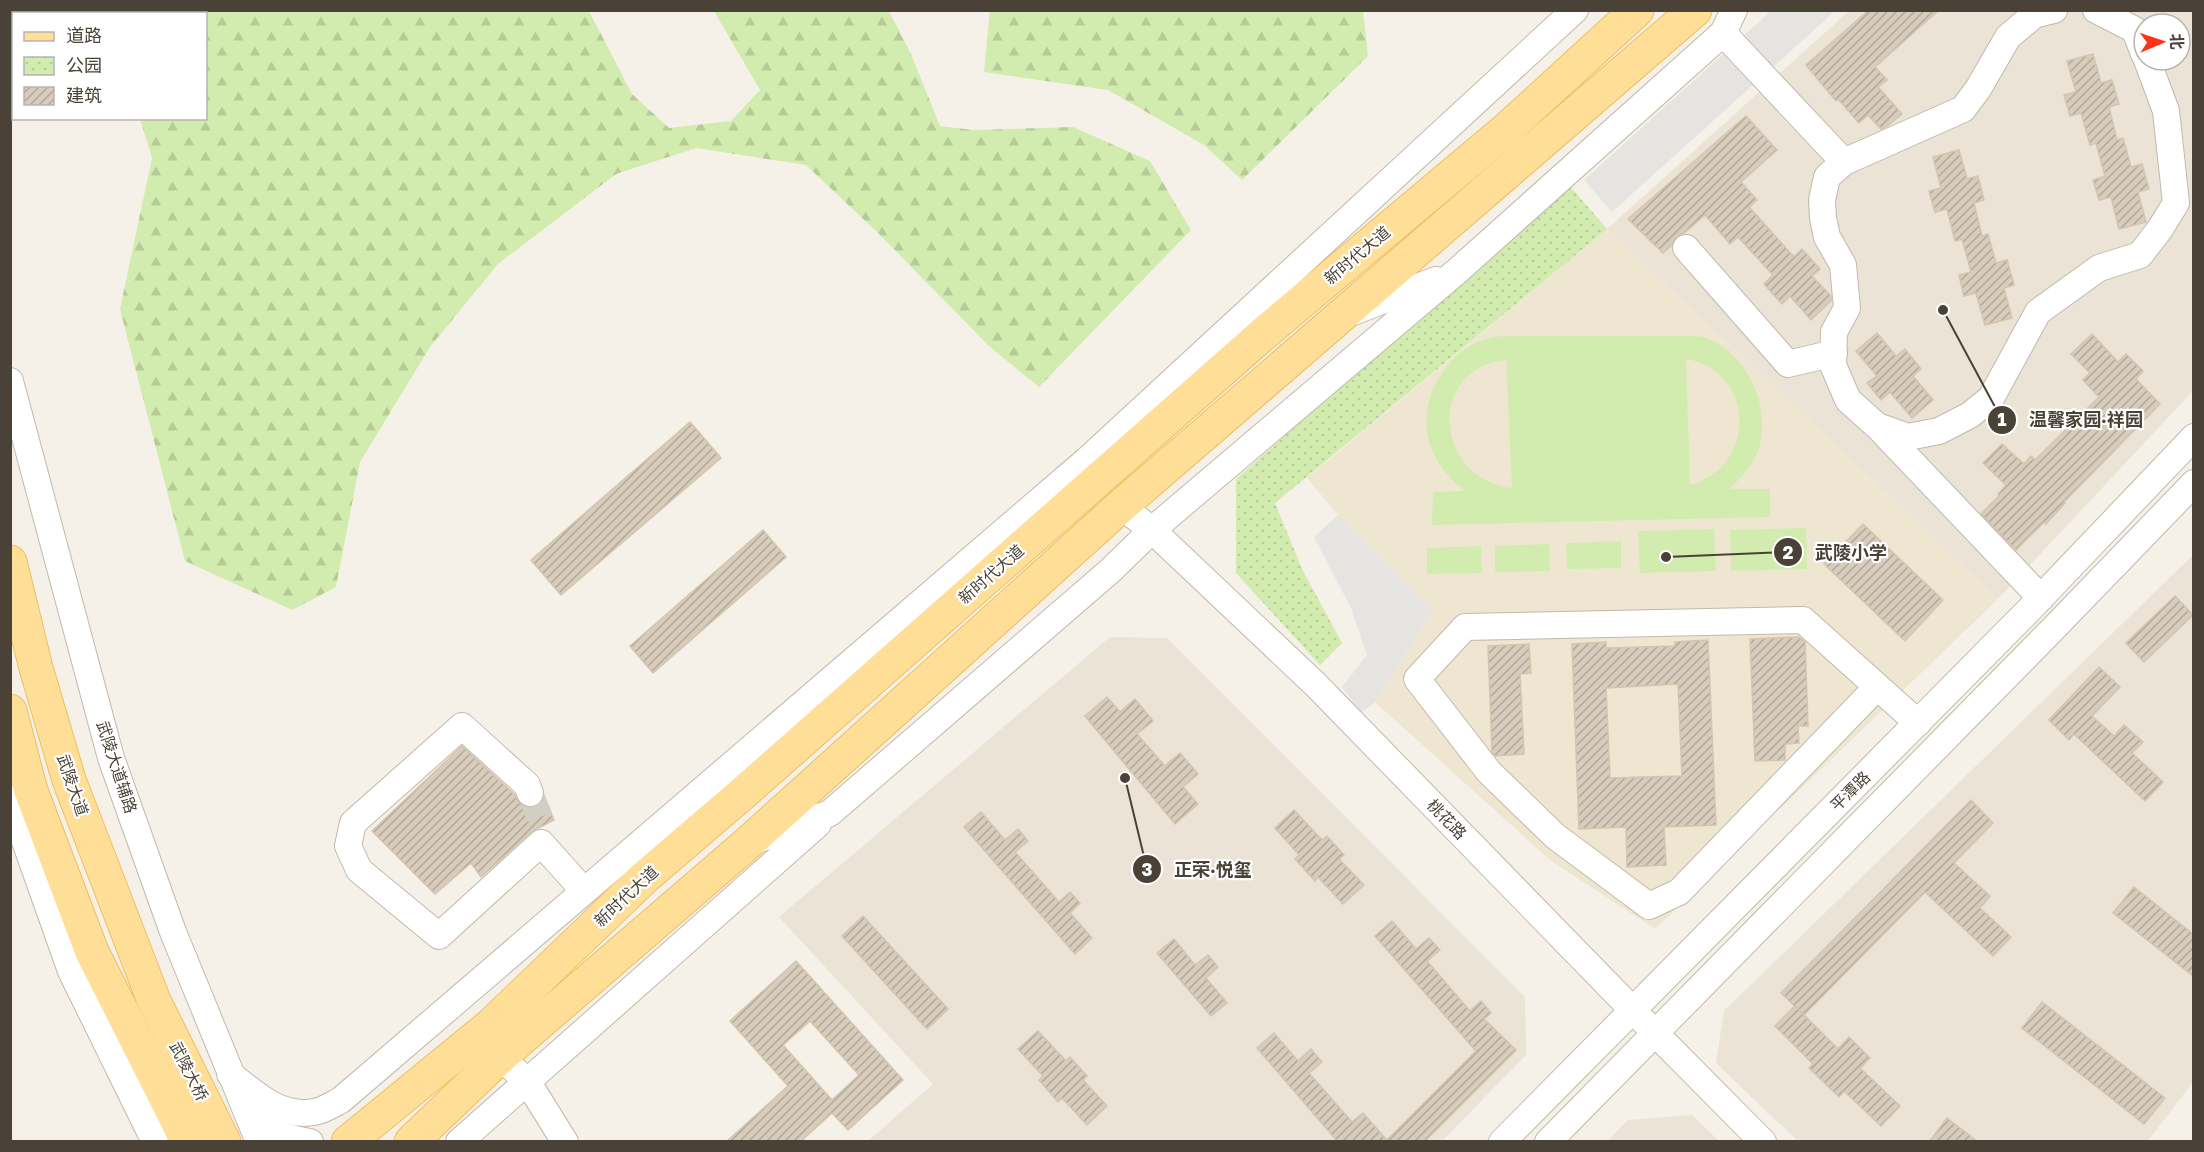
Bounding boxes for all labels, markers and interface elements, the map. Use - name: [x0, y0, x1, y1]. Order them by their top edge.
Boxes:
- legend: [12, 12, 207, 120]
- north arrow: [2132, 12, 2192, 72]
- text: 道路: [66, 24, 102, 46]
- text: 北: [2167, 33, 2187, 50]
- text: 公园: [66, 54, 102, 76]
- text: 建筑: [66, 84, 102, 106]
- street label: 新时代大道: [1320, 222, 1394, 288]
- callout: 温馨家园·祥园: [1987, 402, 2155, 438]
- text: 1: [1997, 408, 2007, 430]
- text: 温馨家园·祥园: [2029, 408, 2143, 430]
- callout: 武陵小学: [1773, 534, 1899, 570]
- street label: 新时代大道: [954, 540, 1028, 608]
- text: 2: [1783, 541, 1794, 563]
- text: 武陵小学: [1815, 541, 1887, 563]
- street label: 武陵大道辅路: [93, 718, 141, 816]
- street label: 武陵大道: [53, 751, 93, 819]
- street label: 平潭路: [1826, 767, 1874, 815]
- street label: 桃花路: [1423, 795, 1471, 843]
- callout: 正荣·悦玺: [1132, 851, 1264, 887]
- text: 3: [1142, 858, 1153, 880]
- text: 正荣·悦玺: [1174, 858, 1252, 880]
- street label: 新时代大道: [590, 861, 662, 931]
- street label: 武陵大桥: [166, 1038, 212, 1104]

